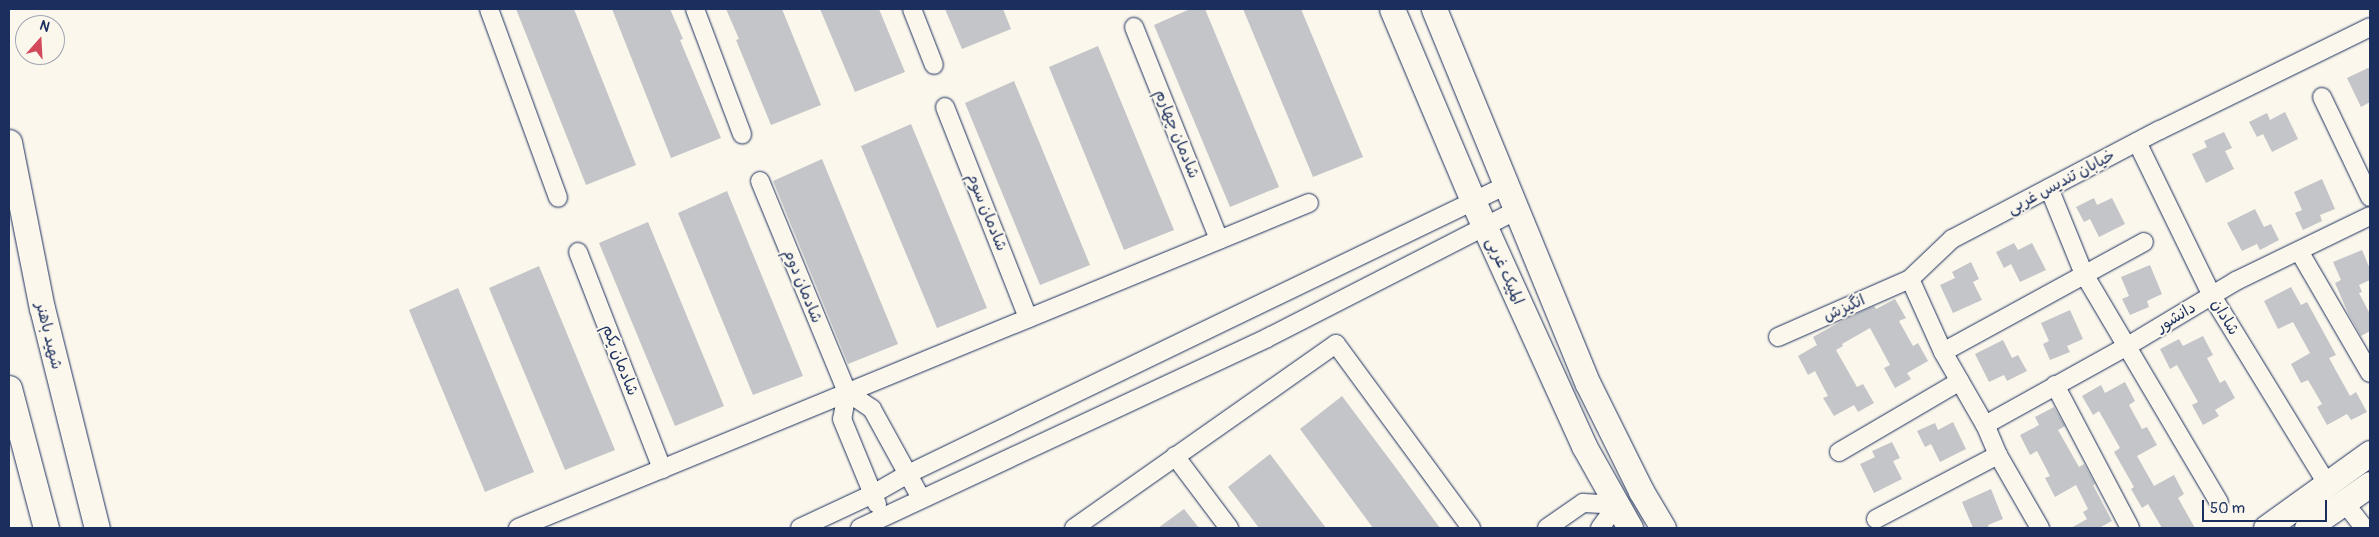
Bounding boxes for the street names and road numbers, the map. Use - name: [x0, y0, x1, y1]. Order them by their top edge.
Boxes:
- street label: شادمان چهارم: [1150, 87, 1204, 181]
- street label: خیابان تندیس غربی: [2004, 146, 2118, 218]
- street label: شادمان سوم: [963, 170, 1011, 254]
- street label: المپیک غربی: [1482, 234, 1528, 308]
- street label: شادمان دوم: [779, 246, 827, 326]
- street label: انگیزش: [1820, 290, 1868, 326]
- street label: شادان: [2207, 295, 2243, 339]
- street label: دانشور: [2153, 298, 2199, 336]
- street label: شهید باهنر: [31, 301, 67, 371]
- street label: شادمان یکم: [598, 322, 642, 398]

